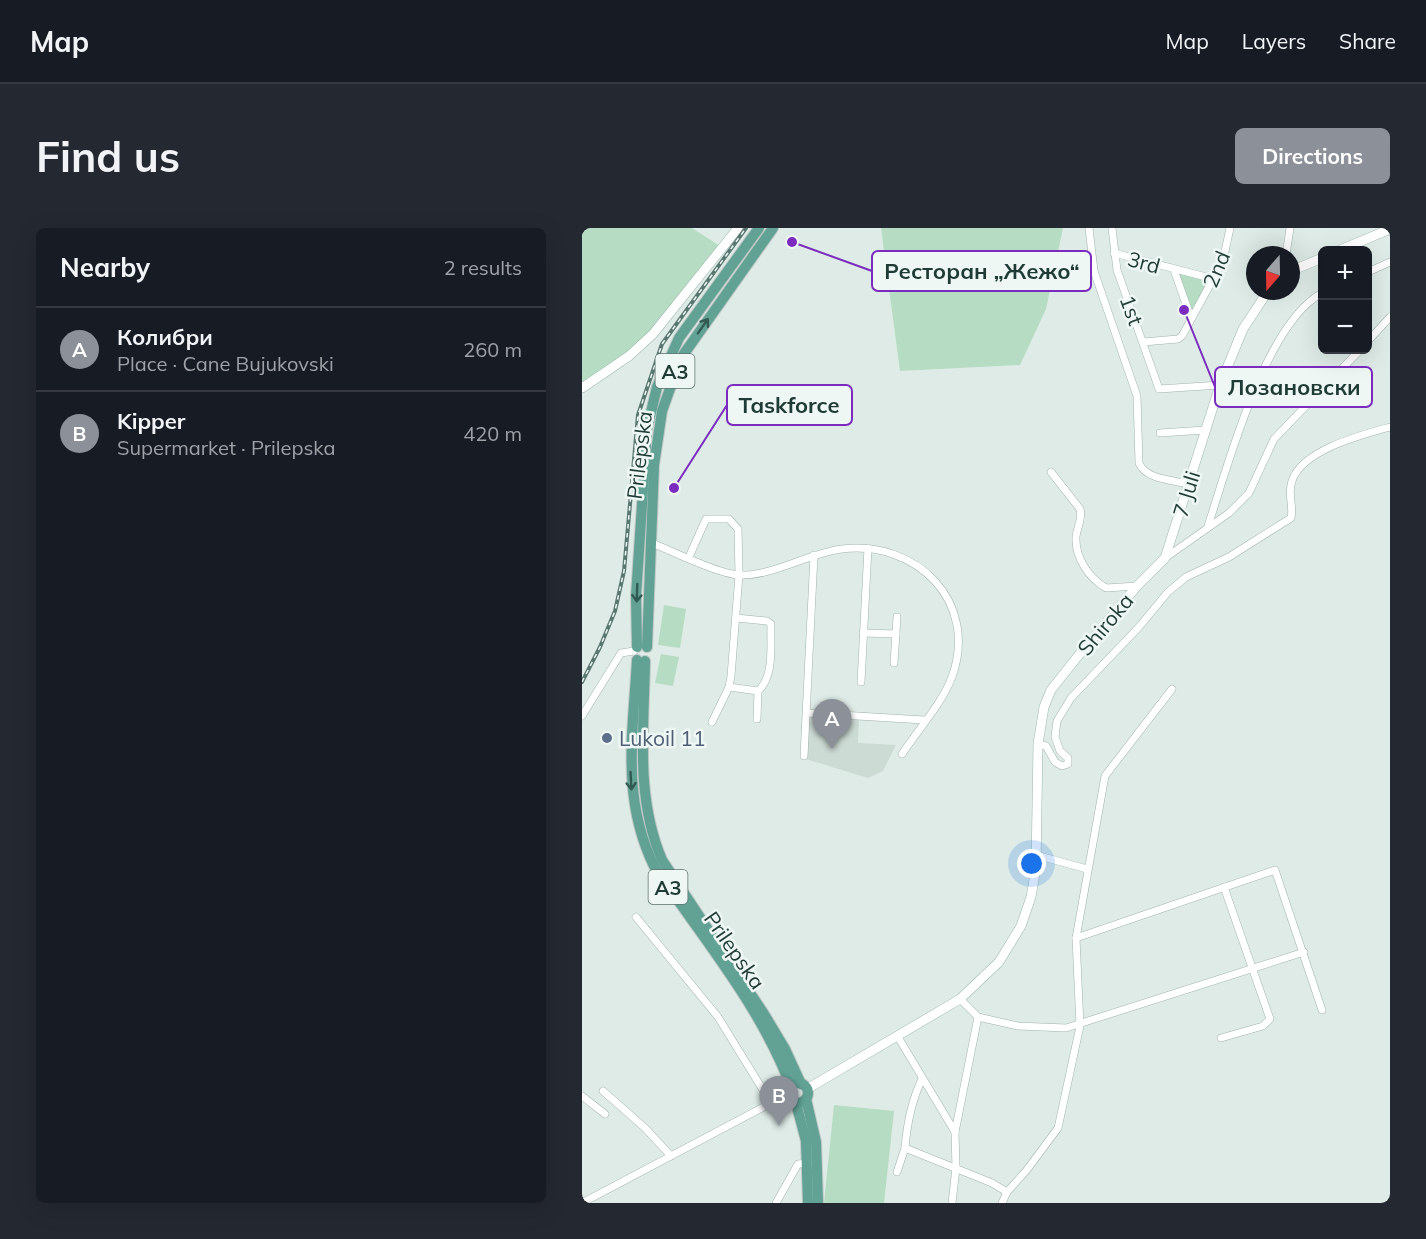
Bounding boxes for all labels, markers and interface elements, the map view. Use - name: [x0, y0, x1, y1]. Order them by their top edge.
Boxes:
- text: Map: [30, 24, 89, 59]
- text: Map: [1166, 28, 1209, 54]
- text: Layers: [1242, 28, 1306, 54]
- text: Share: [1339, 28, 1396, 54]
- button: Directions: [1235, 128, 1390, 184]
- text: Find us: [36, 130, 180, 183]
- street label: 3rd: [1125, 245, 1163, 279]
- north arrow: [1246, 246, 1300, 300]
- map controls: [1318, 246, 1372, 354]
- button: +: [1318, 246, 1372, 300]
- street label: 2nd: [1197, 247, 1235, 291]
- text: Nearby: [60, 251, 150, 284]
- callout: Ресторан „Жежо“: [872, 251, 1091, 291]
- text: 2 results: [444, 255, 522, 280]
- text: Ресторан „Жежо“: [884, 257, 1080, 285]
- street label: 1st: [1115, 291, 1149, 329]
- button: −: [1318, 300, 1372, 354]
- one-way arrow: [697, 319, 709, 335]
- text: Колибри: [117, 323, 213, 351]
- text: A: [72, 337, 87, 362]
- text: 260 m: [463, 337, 522, 362]
- text: Place · Cane Bujukovski: [117, 351, 334, 376]
- road number: A3: [656, 354, 694, 388]
- callout: Лозановски: [1215, 367, 1372, 407]
- text: Лозановски: [1227, 373, 1361, 401]
- callout: Taskforce: [727, 385, 852, 425]
- text: Taskforce: [739, 391, 839, 419]
- text: Kipper: [117, 407, 185, 435]
- street label: Prilepska: [621, 409, 657, 501]
- text: B: [73, 421, 86, 446]
- text: 420 m: [463, 421, 522, 446]
- text: Supermarket · Prilepska: [117, 435, 336, 460]
- street label: 7 Juli: [1167, 468, 1205, 520]
- one-way arrow: [631, 583, 642, 603]
- street label: Shiroka: [1072, 588, 1138, 660]
- pin: A: [812, 700, 852, 749]
- place label: Lukoil 11: [619, 725, 706, 751]
- marker: Lukoil 11: [600, 731, 614, 745]
- one-way arrow: [626, 771, 637, 791]
- your location: [1017, 849, 1046, 878]
- road number: A3: [648, 870, 688, 904]
- street label: Prilepska: [699, 906, 771, 994]
- pin: B: [760, 1076, 798, 1126]

